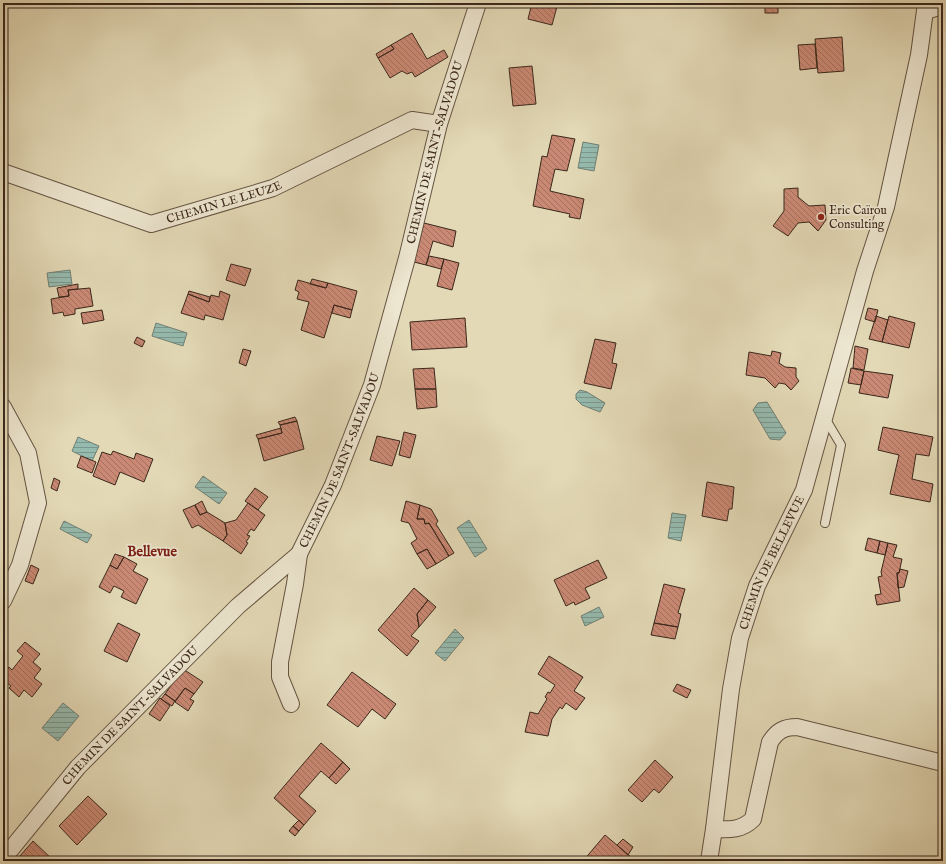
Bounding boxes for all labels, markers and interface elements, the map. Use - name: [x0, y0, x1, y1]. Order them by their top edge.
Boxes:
- street label: CHEMIN DE SAINT-SALVADOU: [404, 58, 467, 245]
- street label: CHEMIN LE LEUZE: [165, 178, 284, 227]
- place label: Eric Caïrou Consulting: [829, 203, 887, 232]
- marker: Eric Caïrou Consulting: [816, 212, 826, 222]
- street label: CHEMIN DE SAINT-SALVADOU: [296, 370, 383, 551]
- street label: CHEMIN DE BELLEVUE: [736, 493, 808, 632]
- district label: Bellevue: [127, 543, 177, 561]
- street label: CHEMIN DE SAINT-SALVADOU: [59, 643, 202, 788]

